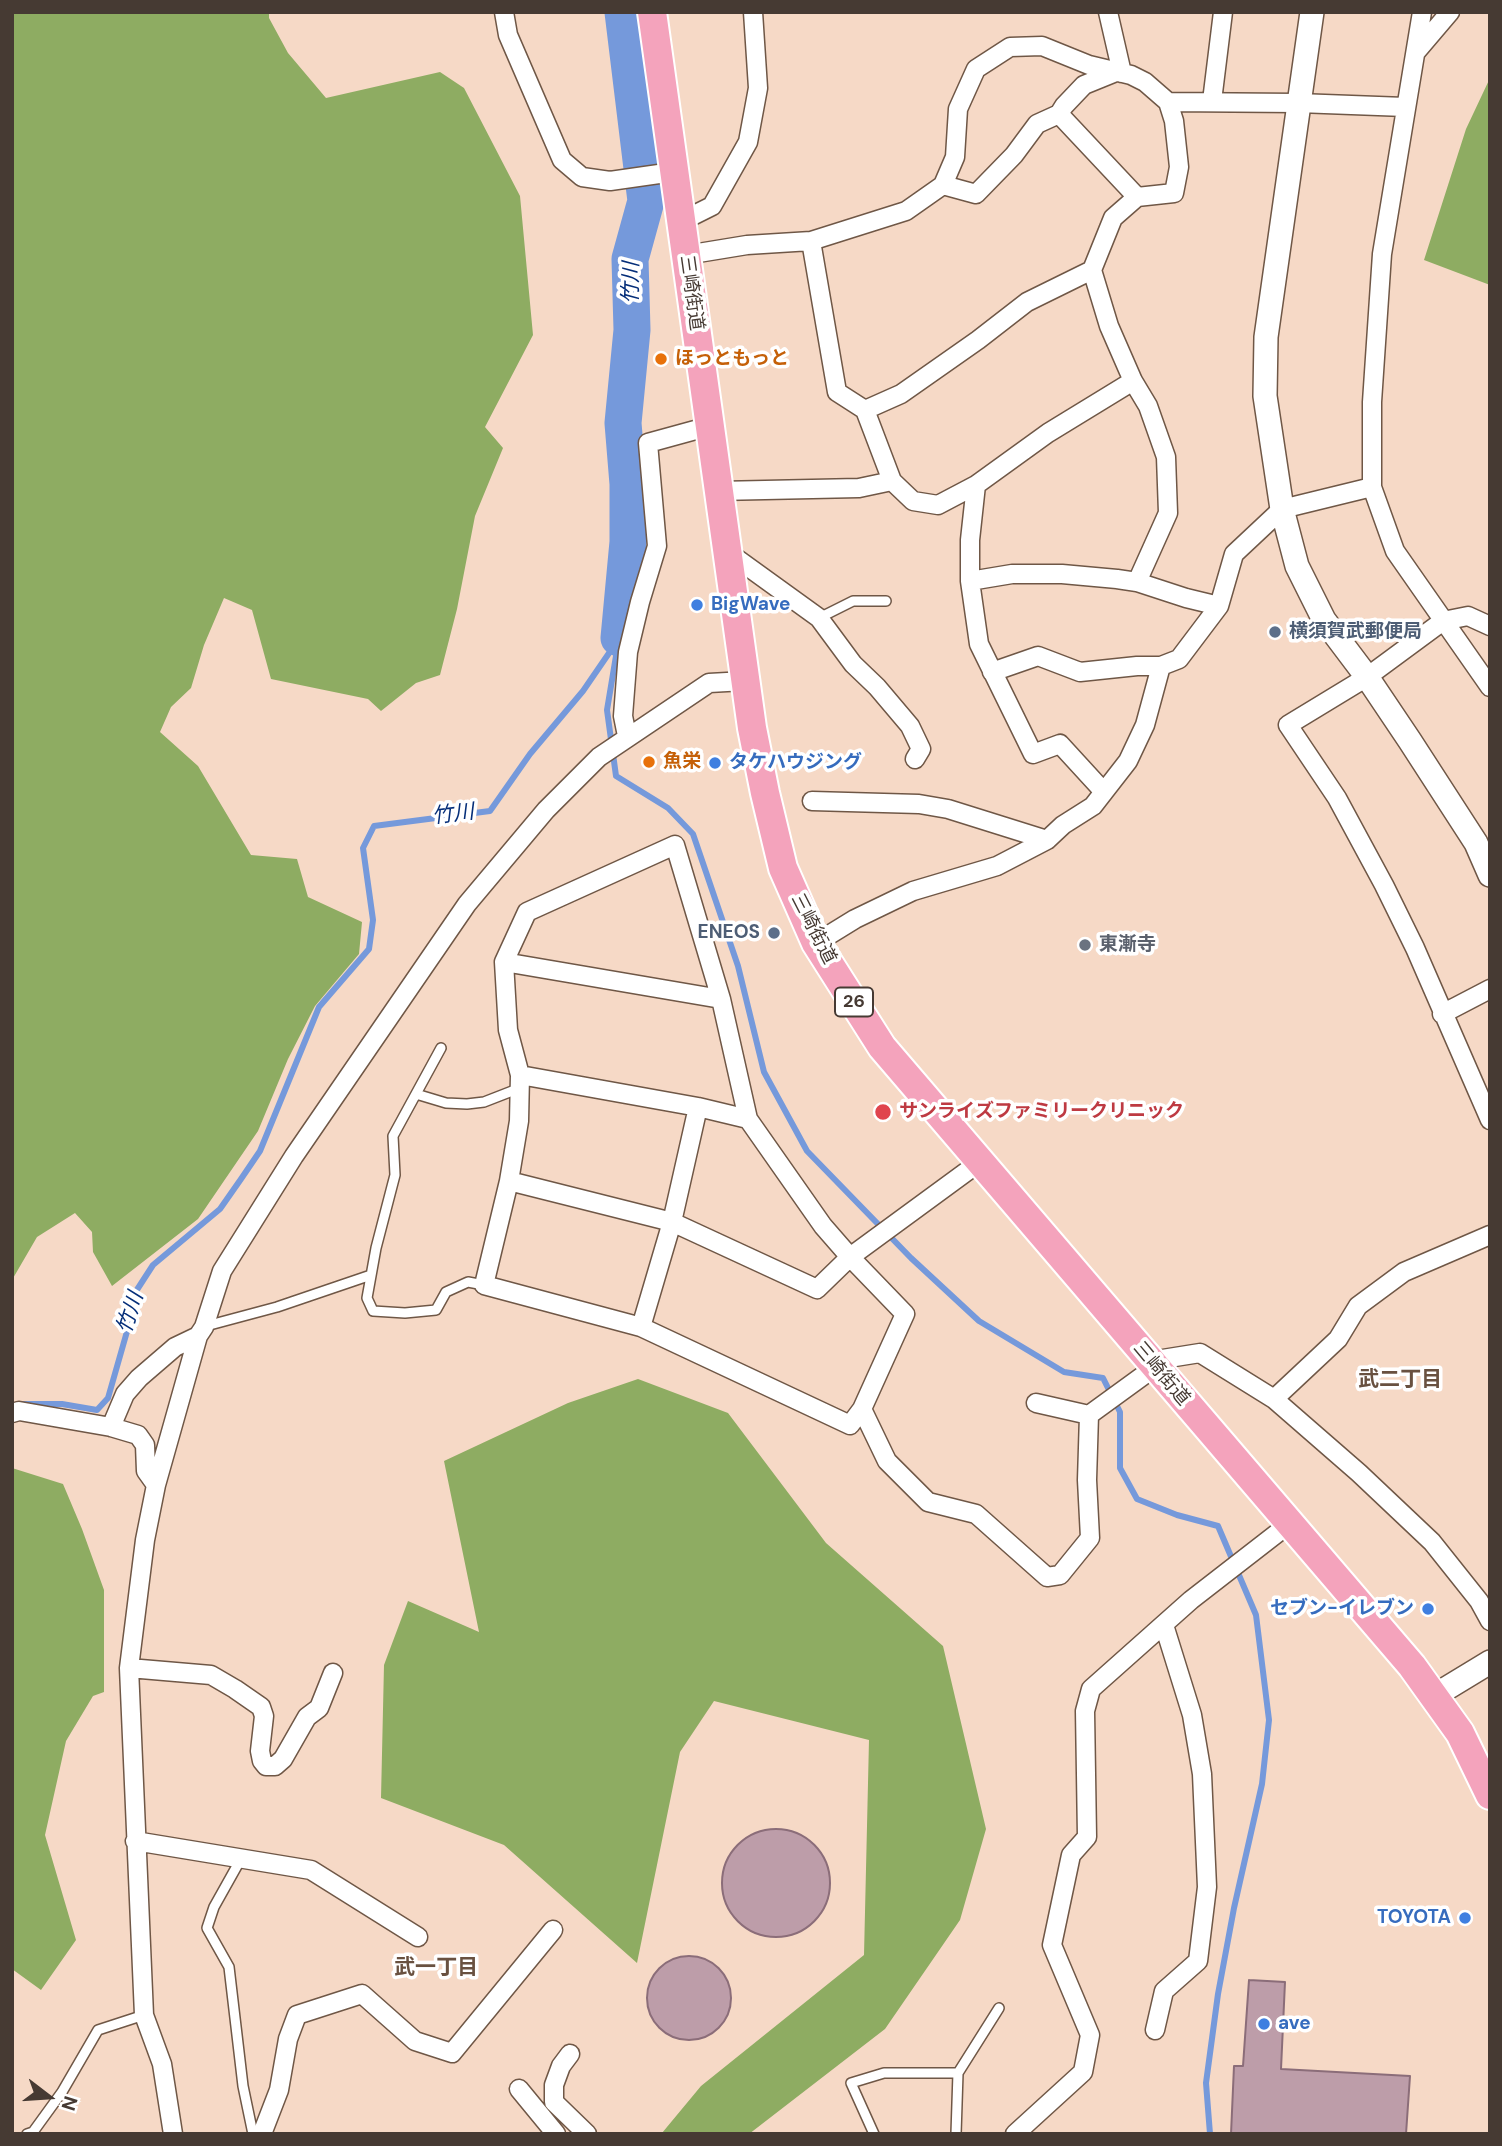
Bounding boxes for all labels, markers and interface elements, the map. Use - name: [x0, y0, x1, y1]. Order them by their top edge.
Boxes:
- street label: 三崎街道: [674, 254, 708, 332]
- water label: 竹川: [619, 262, 645, 304]
- place label: ほっともっと: [675, 348, 789, 370]
- marker: ほっともっと: [653, 351, 669, 367]
- place label: BigWave: [711, 594, 790, 616]
- marker: BigWave: [689, 597, 705, 613]
- place label: 横須賀武郵便局: [1289, 621, 1422, 643]
- marker: 横須賀武郵便局: [1267, 624, 1283, 640]
- place label: 魚栄: [663, 751, 701, 773]
- place label: タケハウジング: [729, 752, 862, 774]
- marker: 魚栄: [641, 754, 657, 770]
- marker: タケハウジング: [707, 755, 723, 771]
- water label: 竹川: [431, 800, 475, 830]
- street label: 三崎街道: [786, 890, 840, 968]
- place label: ENEOS: [698, 922, 760, 944]
- marker: ENEOS: [766, 925, 782, 941]
- place label: 東漸寺: [1099, 934, 1156, 956]
- marker: 東漸寺: [1077, 937, 1093, 953]
- road number: 26: [835, 987, 873, 1016]
- place label: サンライズファミリークリニック: [899, 1101, 1184, 1123]
- marker: サンライズファミリークリニック: [873, 1102, 893, 1122]
- water label: 竹川: [113, 1289, 149, 1337]
- street label: 三崎街道: [1128, 1338, 1194, 1410]
- district label: 武二丁目: [1358, 1367, 1442, 1393]
- place label: セブン-イレブン: [1270, 1598, 1414, 1620]
- marker: セブン-イレブン: [1420, 1601, 1436, 1617]
- place label: TOYOTA: [1377, 1907, 1451, 1929]
- marker: TOYOTA: [1457, 1910, 1473, 1926]
- district label: 武一丁目: [394, 1955, 478, 1981]
- place label: ave: [1278, 2013, 1311, 2035]
- marker: ave: [1256, 2016, 1272, 2032]
- north arrow: [14, 2062, 84, 2132]
- text: N: [56, 2093, 84, 2114]

